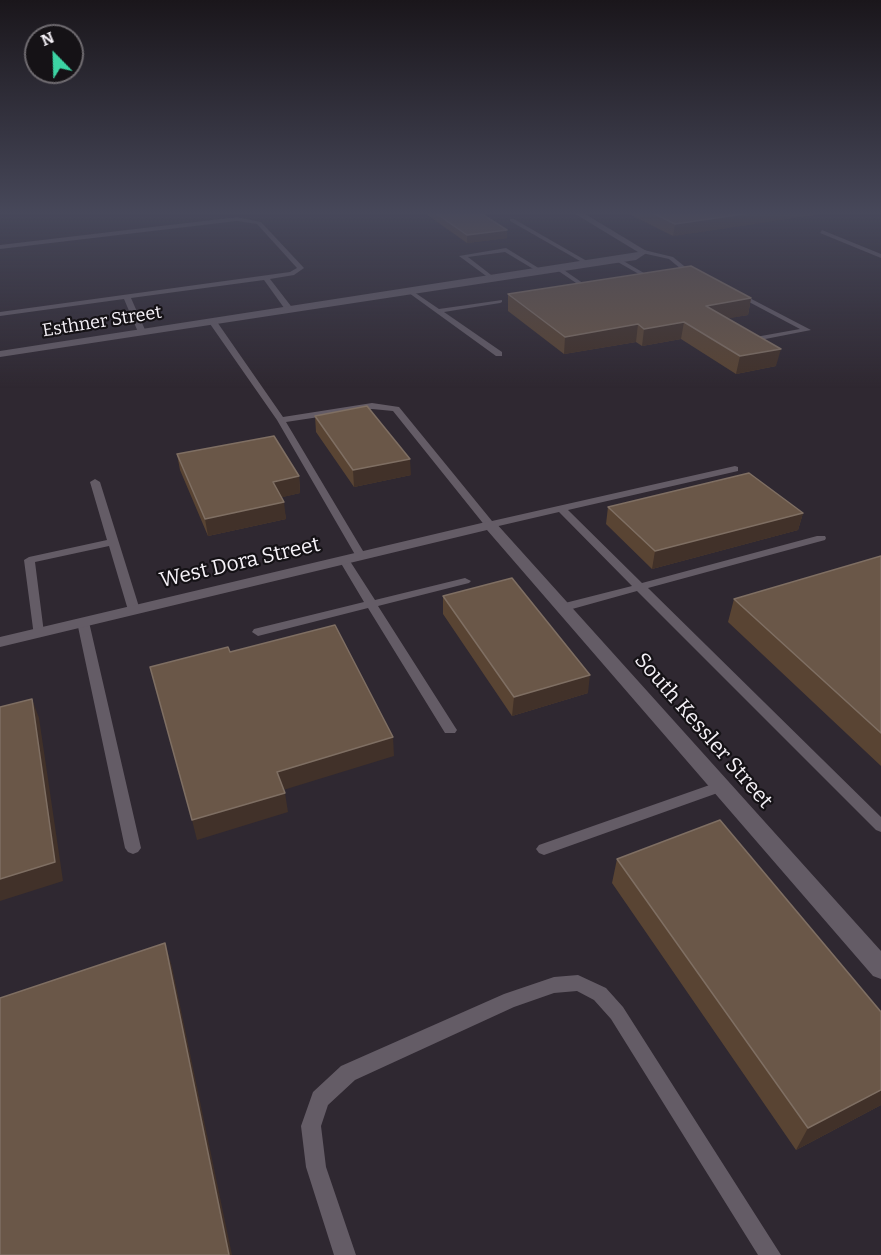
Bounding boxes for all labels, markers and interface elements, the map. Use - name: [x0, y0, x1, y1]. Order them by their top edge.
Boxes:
- north arrow: [24, 24, 84, 84]
- text: N: [38, 28, 57, 50]
- street label: Esthner Street: [41, 302, 163, 342]
- street label: West Dora Street: [157, 532, 323, 594]
- street label: South Kessler Street: [629, 648, 777, 814]

